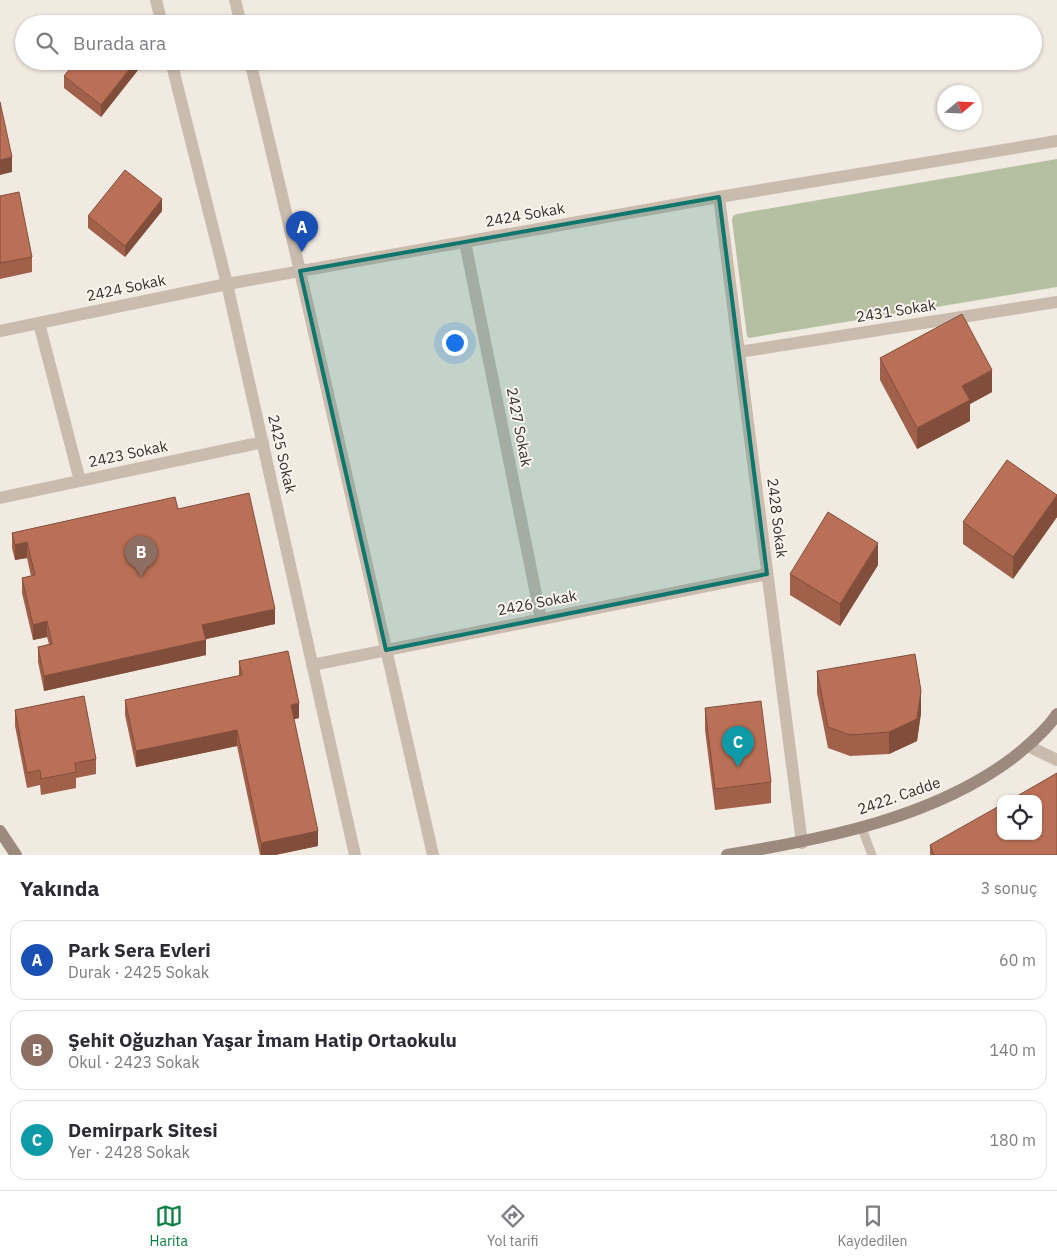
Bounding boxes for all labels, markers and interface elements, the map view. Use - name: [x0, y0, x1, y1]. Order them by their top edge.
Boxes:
- search box: [15, 15, 1042, 70]
- icon: search: [33, 29, 61, 57]
- text: Burada ara: [73, 31, 166, 55]
- north arrow: [937, 85, 982, 130]
- street label: 2424 Sokak: [484, 198, 566, 231]
- pin: A: [286, 211, 318, 252]
- street label: 2424 Sokak: [85, 270, 167, 305]
- street label: 2431 Sokak: [855, 295, 937, 326]
- your location: [442, 330, 468, 356]
- street label: 2427 Sokak: [502, 386, 537, 468]
- street label: 2425 Sokak: [264, 413, 301, 495]
- street label: 2423 Sokak: [87, 436, 169, 471]
- street label: 2428 Sokak: [763, 477, 792, 559]
- pin: B: [125, 536, 157, 577]
- street label: 2426 Sokak: [496, 585, 578, 620]
- pin: C: [722, 726, 754, 767]
- street label: 2422. Cadde: [855, 772, 943, 819]
- map controls: [997, 795, 1042, 840]
- button: locate: [997, 795, 1042, 840]
- text: Yakında: [20, 874, 100, 902]
- text: 3 sonuç: [981, 878, 1037, 898]
- text: Park Sera Evleri: [68, 938, 211, 962]
- text: A: [32, 950, 42, 970]
- text: 60 m: [999, 950, 1036, 970]
- text: Durak · 2425 Sokak: [68, 962, 209, 982]
- text: Şehit Oğuzhan Yaşar İmam Hatip Ortaokulu: [68, 1028, 457, 1052]
- text: B: [32, 1040, 42, 1060]
- text: 140 m: [989, 1040, 1036, 1060]
- text: Okul · 2423 Sokak: [68, 1052, 200, 1072]
- text: Demirpark Sitesi: [68, 1118, 218, 1142]
- text: C: [32, 1130, 42, 1150]
- text: 180 m: [989, 1130, 1036, 1150]
- text: Yer · 2428 Sokak: [68, 1142, 190, 1162]
- tab: Harita: [150, 1202, 188, 1250]
- tab: Yol tarifi: [487, 1202, 539, 1250]
- tab: Kaydedilen: [838, 1202, 907, 1250]

